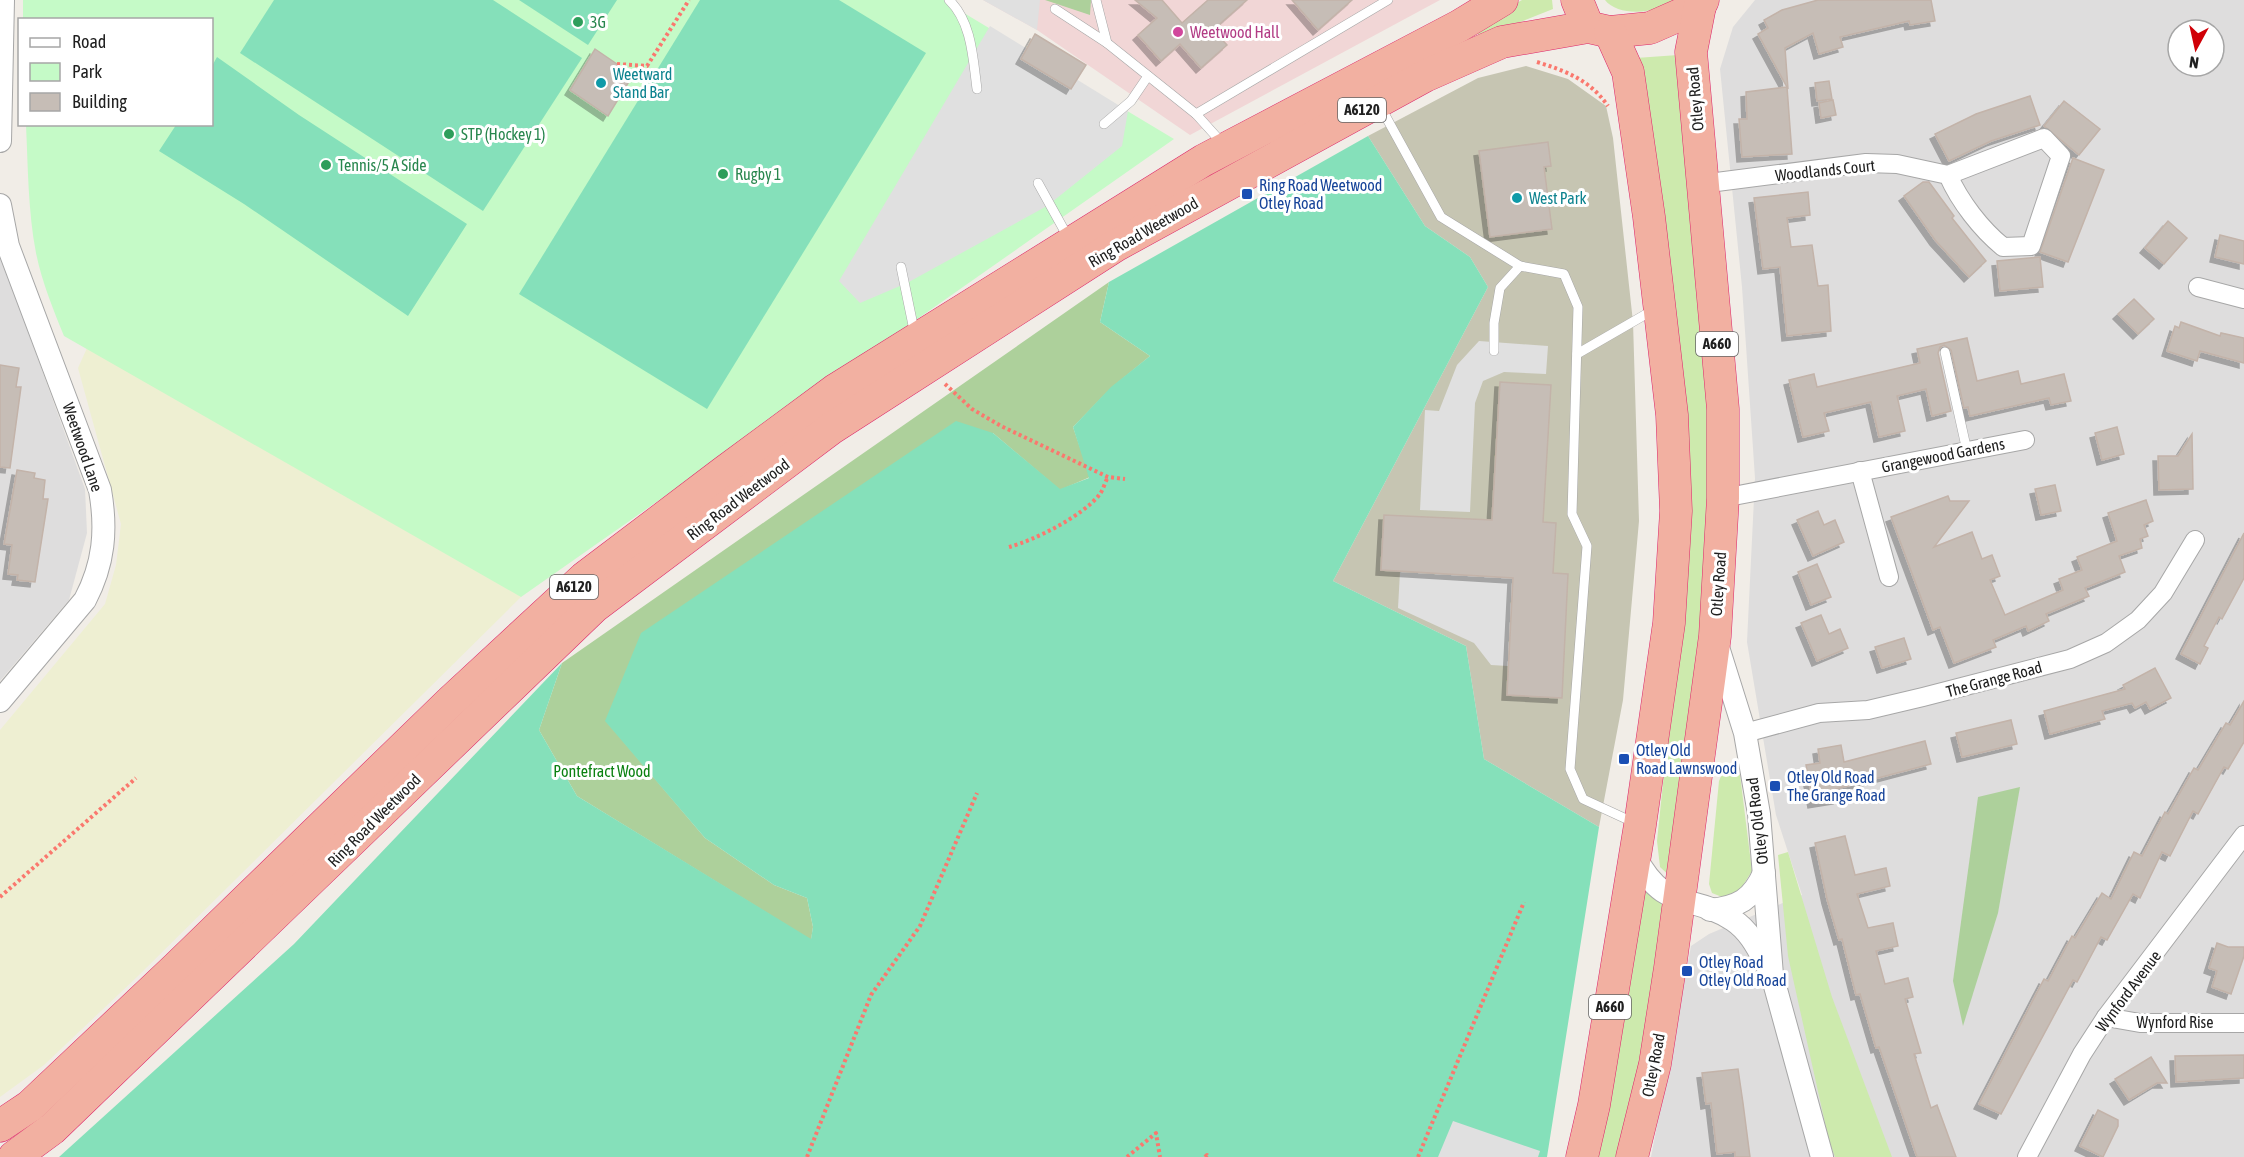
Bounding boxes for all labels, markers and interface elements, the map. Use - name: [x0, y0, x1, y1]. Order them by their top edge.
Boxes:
- place label: 3G: [590, 13, 606, 31]
- marker: 3G: [571, 15, 585, 29]
- legend: [18, 18, 213, 126]
- north arrow: [2166, 18, 2226, 78]
- place label: Weetwood Hall: [1190, 23, 1280, 41]
- marker: Weetwood Hall: [1171, 25, 1185, 39]
- text: Road: [72, 31, 106, 52]
- text: N: [2188, 53, 2200, 72]
- text: Park: [72, 61, 102, 82]
- place label: Weetward Stand Bar: [613, 65, 672, 101]
- street label: Otley Road: [1683, 66, 1708, 132]
- marker: Weetward Stand Bar: [594, 76, 608, 90]
- text: Building: [72, 91, 127, 112]
- road number: A6120: [1338, 98, 1386, 122]
- place label: STP (Hockey 1): [461, 125, 545, 144]
- marker: STP (Hockey 1): [442, 127, 456, 141]
- place label: Tennis/5 A Side: [338, 156, 427, 174]
- street label: Woodlands Court: [1774, 156, 1876, 184]
- marker: Tennis/5 A Side: [319, 158, 333, 172]
- place label: Rugby 1: [735, 165, 781, 184]
- marker: Rugby 1: [716, 167, 730, 181]
- place label: Ring Road Weetwood Otley Road: [1259, 176, 1382, 213]
- marker: Ring Road Weetwood Otley Road: [1240, 187, 1254, 201]
- place label: West Park: [1529, 189, 1587, 207]
- marker: West Park: [1510, 191, 1524, 205]
- street label: Ring Road Weetwood: [1085, 193, 1201, 272]
- road number: A660: [1696, 332, 1738, 356]
- street label: Weetwood Lane: [59, 400, 107, 494]
- street label: Grangewood Gardens: [1880, 434, 2007, 477]
- street label: Ring Road Weetwood: [683, 455, 793, 544]
- street label: Otley Road: [1707, 551, 1730, 617]
- road number: A6120: [550, 575, 598, 599]
- street label: The Grange Road: [1944, 658, 2044, 701]
- place label: Otley Old Road Lawnswood: [1636, 741, 1737, 777]
- marker: Otley Old Road Lawnswood: [1617, 752, 1631, 766]
- park label: Pontefract Wood: [553, 762, 651, 780]
- place label: Otley Old Road The Grange Road: [1787, 768, 1886, 805]
- street label: Ring Road Weetwood: [324, 770, 425, 871]
- street label: Otley Old Road: [1743, 776, 1772, 866]
- marker: Otley Old Road The Grange Road: [1768, 779, 1782, 793]
- street label: Wynford Avenue: [2092, 947, 2165, 1036]
- place label: Otley Road Otley Old Road: [1699, 953, 1787, 990]
- marker: Otley Road Otley Old Road: [1680, 964, 1694, 978]
- road number: A660: [1589, 995, 1631, 1019]
- street label: Wynford Rise: [2137, 1013, 2213, 1032]
- street label: Otley Road: [1638, 1032, 1669, 1099]

